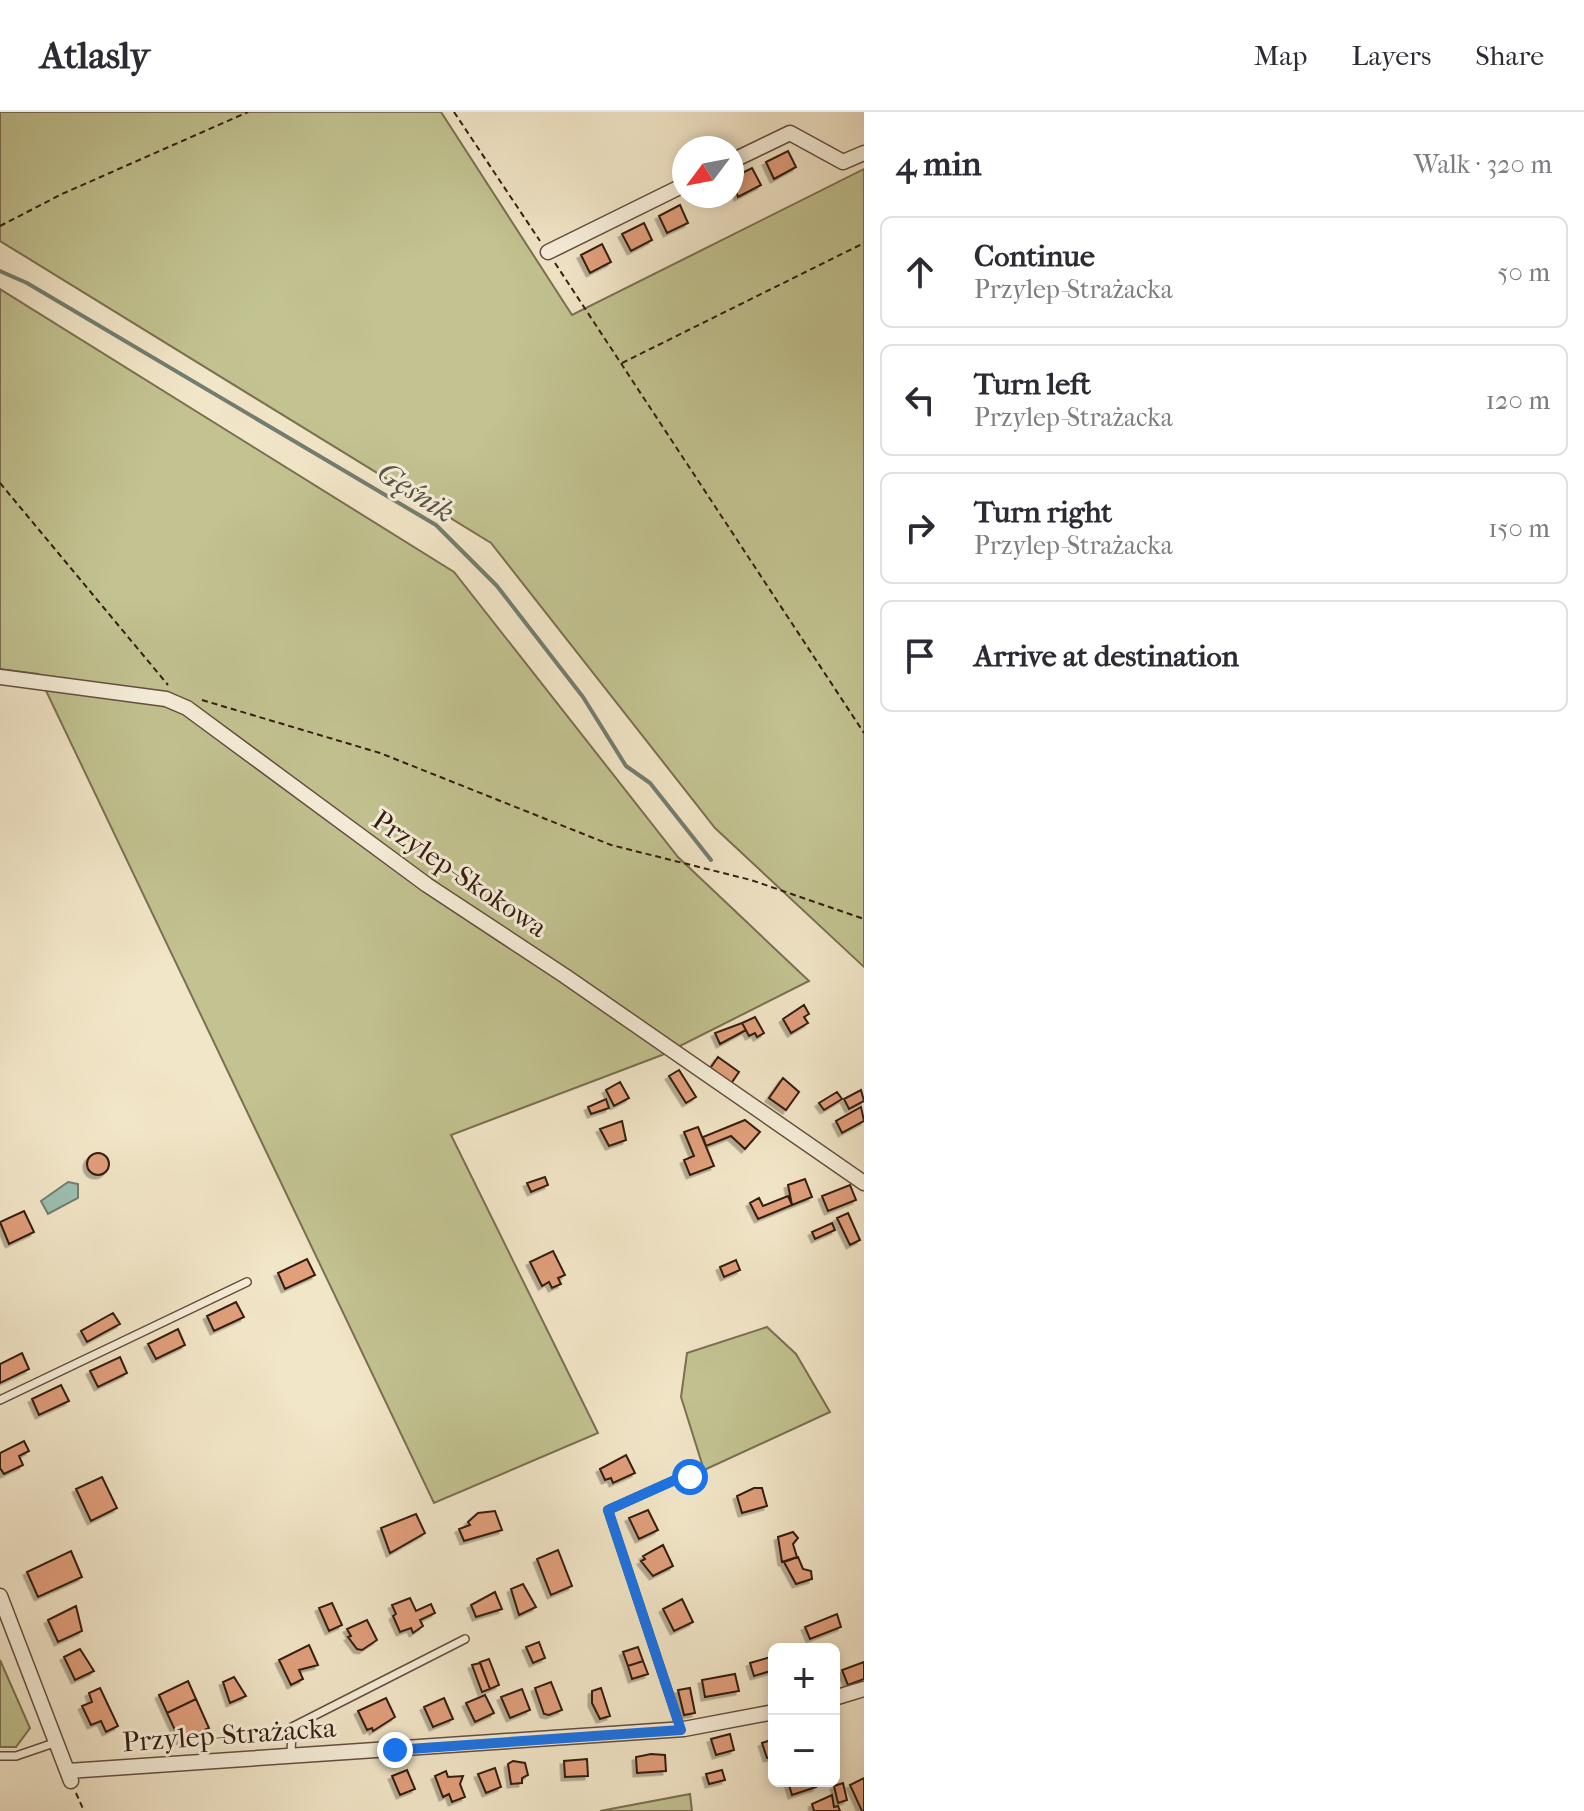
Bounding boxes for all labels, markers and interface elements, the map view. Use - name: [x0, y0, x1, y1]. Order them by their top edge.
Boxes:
- text: Atlasly: [40, 33, 150, 78]
- text: Map: [1254, 39, 1307, 72]
- text: Layers: [1351, 39, 1431, 72]
- text: Share: [1475, 39, 1544, 72]
- north arrow: [672, 136, 744, 208]
- text: 4 min: [896, 144, 981, 184]
- text: Walk · 320 m: [1414, 149, 1552, 180]
- text: Continue: [974, 239, 1095, 274]
- icon: ahead: [898, 250, 942, 294]
- text: 50 m: [1497, 257, 1550, 288]
- text: Przylep-Strażacka: [974, 274, 1173, 305]
- text: Turn left: [974, 367, 1091, 402]
- icon: left: [898, 378, 942, 422]
- text: 120 m: [1486, 385, 1550, 416]
- text: Przylep-Strażacka: [974, 402, 1173, 433]
- water label: Gęśnik: [371, 455, 461, 530]
- text: Turn right: [974, 495, 1112, 530]
- icon: right: [898, 506, 942, 550]
- text: 150 m: [1488, 513, 1550, 544]
- text: Przylep-Strażacka: [974, 530, 1173, 561]
- icon: arrive: [898, 634, 942, 678]
- text: Arrive at destination: [974, 639, 1239, 674]
- street label: Przylep-Skokowa: [366, 803, 554, 945]
- route start: [672, 1459, 708, 1495]
- map controls: [768, 1643, 840, 1787]
- button: +: [768, 1643, 840, 1715]
- street label: Przylep-Strażacka: [121, 1711, 338, 1758]
- button: −: [768, 1715, 840, 1787]
- route end: [377, 1732, 413, 1768]

